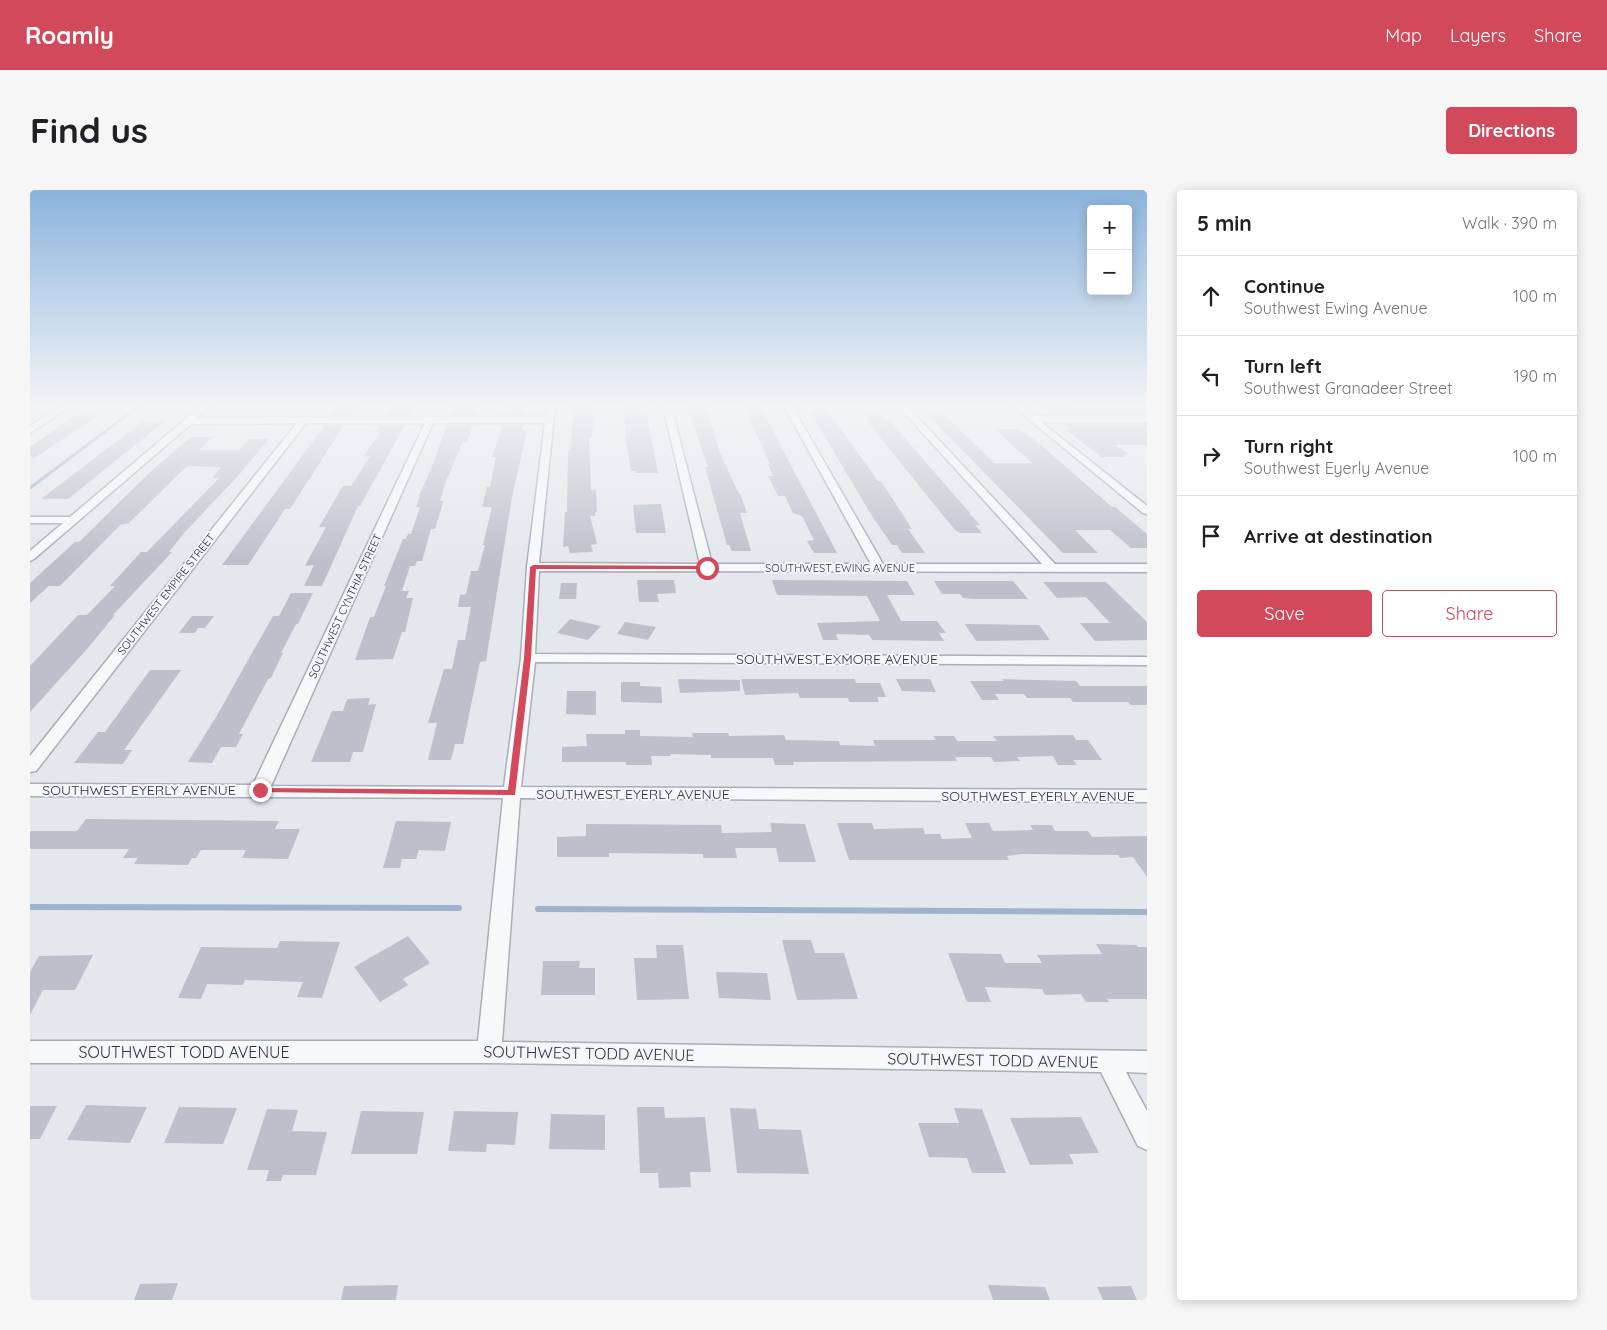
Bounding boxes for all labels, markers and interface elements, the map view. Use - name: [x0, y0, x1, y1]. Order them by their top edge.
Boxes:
- text: Roamly: [25, 20, 114, 50]
- text: Map: [1385, 24, 1422, 47]
- text: Layers: [1450, 24, 1506, 47]
- text: Share: [1534, 24, 1582, 47]
- button: Directions: [1446, 107, 1577, 154]
- text: Find us: [30, 108, 148, 152]
- map controls: [1087, 205, 1132, 295]
- button: +: [1087, 205, 1132, 250]
- text: 5 min: [1197, 210, 1252, 236]
- text: Walk · 390 m: [1462, 213, 1557, 233]
- button: −: [1087, 250, 1132, 295]
- text: Continue: [1244, 274, 1325, 298]
- icon: ahead: [1197, 282, 1225, 310]
- text: 100 m: [1513, 286, 1557, 306]
- text: Southwest Ewing Avenue: [1244, 298, 1428, 318]
- text: Turn left: [1244, 354, 1322, 378]
- icon: left: [1197, 362, 1225, 390]
- text: 190 m: [1514, 366, 1557, 386]
- text: Southwest Granadeer Street: [1244, 378, 1452, 398]
- text: Turn right: [1244, 434, 1333, 458]
- icon: right: [1197, 442, 1225, 470]
- text: 100 m: [1513, 446, 1557, 466]
- text: Southwest Eyerly Avenue: [1244, 458, 1429, 478]
- icon: arrive: [1197, 522, 1225, 550]
- text: Arrive at destination: [1244, 524, 1433, 548]
- street label: SOUTHWEST EMPIRE STREET: [114, 530, 218, 658]
- street label: SOUTHWEST CYNTHIA STREET: [305, 531, 385, 680]
- route start: [696, 557, 719, 580]
- street label: SOUTHWEST EWING AVENUE: [765, 561, 915, 575]
- button: Save: [1197, 590, 1372, 637]
- button: Share: [1382, 590, 1557, 637]
- street label: SOUTHWEST EXMORE AVENUE: [736, 650, 938, 668]
- route end: [249, 779, 272, 802]
- street label: SOUTHWEST EYERLY AVENUE: [42, 781, 236, 799]
- street label: SOUTHWEST EYERLY AVENUE: [536, 785, 730, 803]
- street label: SOUTHWEST EYERLY AVENUE: [941, 787, 1135, 805]
- street label: SOUTHWEST TODD AVENUE: [483, 1041, 695, 1065]
- street label: SOUTHWEST TODD AVENUE: [78, 1042, 290, 1062]
- street label: SOUTHWEST TODD AVENUE: [887, 1048, 1099, 1072]

